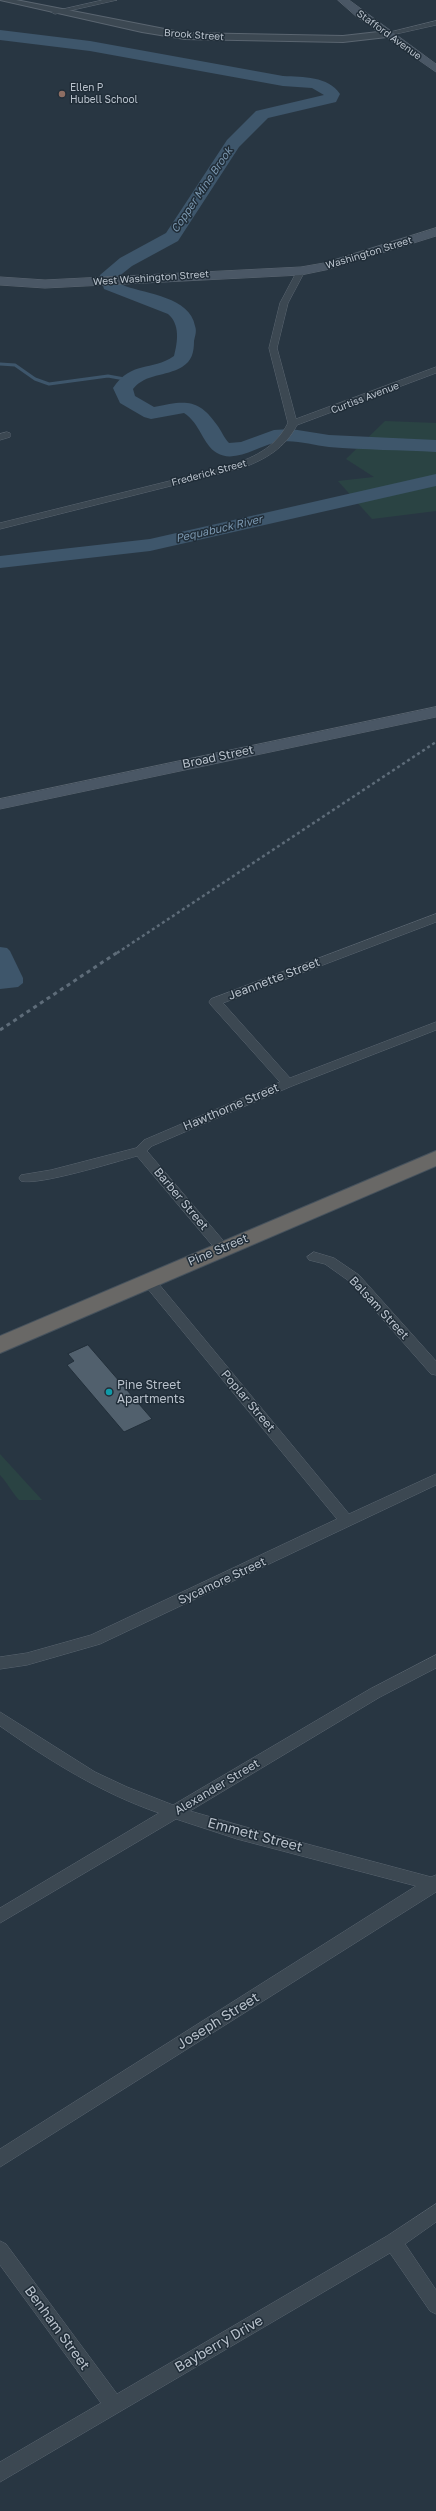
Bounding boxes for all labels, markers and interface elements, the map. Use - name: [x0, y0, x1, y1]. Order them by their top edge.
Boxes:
- street label: Stafford Avenue: [354, 8, 424, 62]
- street label: Brook Street: [164, 27, 224, 43]
- place label: Ellen P Hubell School: [70, 82, 138, 106]
- marker: Ellen P Hubell School: [57, 89, 67, 99]
- water label: Copper Mine Brook: [168, 145, 236, 235]
- street label: Washington Street: [324, 234, 414, 272]
- street label: West Washington Street: [93, 268, 209, 288]
- street label: Curtiss Avenue: [329, 379, 401, 417]
- street label: Frederick Street: [170, 457, 248, 489]
- water label: Pequabuck River: [174, 513, 264, 545]
- street label: Broad Street: [181, 742, 255, 772]
- street label: Jeannette Street: [226, 955, 322, 1003]
- street label: Hawthorne Street: [181, 1080, 281, 1134]
- street label: Barber Street: [151, 1165, 211, 1233]
- street label: Pine Street: [186, 1231, 250, 1269]
- street label: Balsam Street: [346, 1273, 412, 1343]
- street label: Poplar Street: [218, 1367, 278, 1435]
- place label: Pine Street Apartments: [117, 1378, 185, 1406]
- marker: Pine Street Apartments: [104, 1387, 114, 1397]
- street label: Sycamore Street: [176, 1554, 268, 1608]
- street label: Alexander Street: [172, 1756, 262, 1818]
- street label: Emmett Street: [206, 1814, 304, 1856]
- street label: Joseph Street: [174, 1989, 262, 2053]
- street label: Benham Street: [21, 2283, 93, 2373]
- street label: Bayberry Drive: [172, 2312, 266, 2376]

